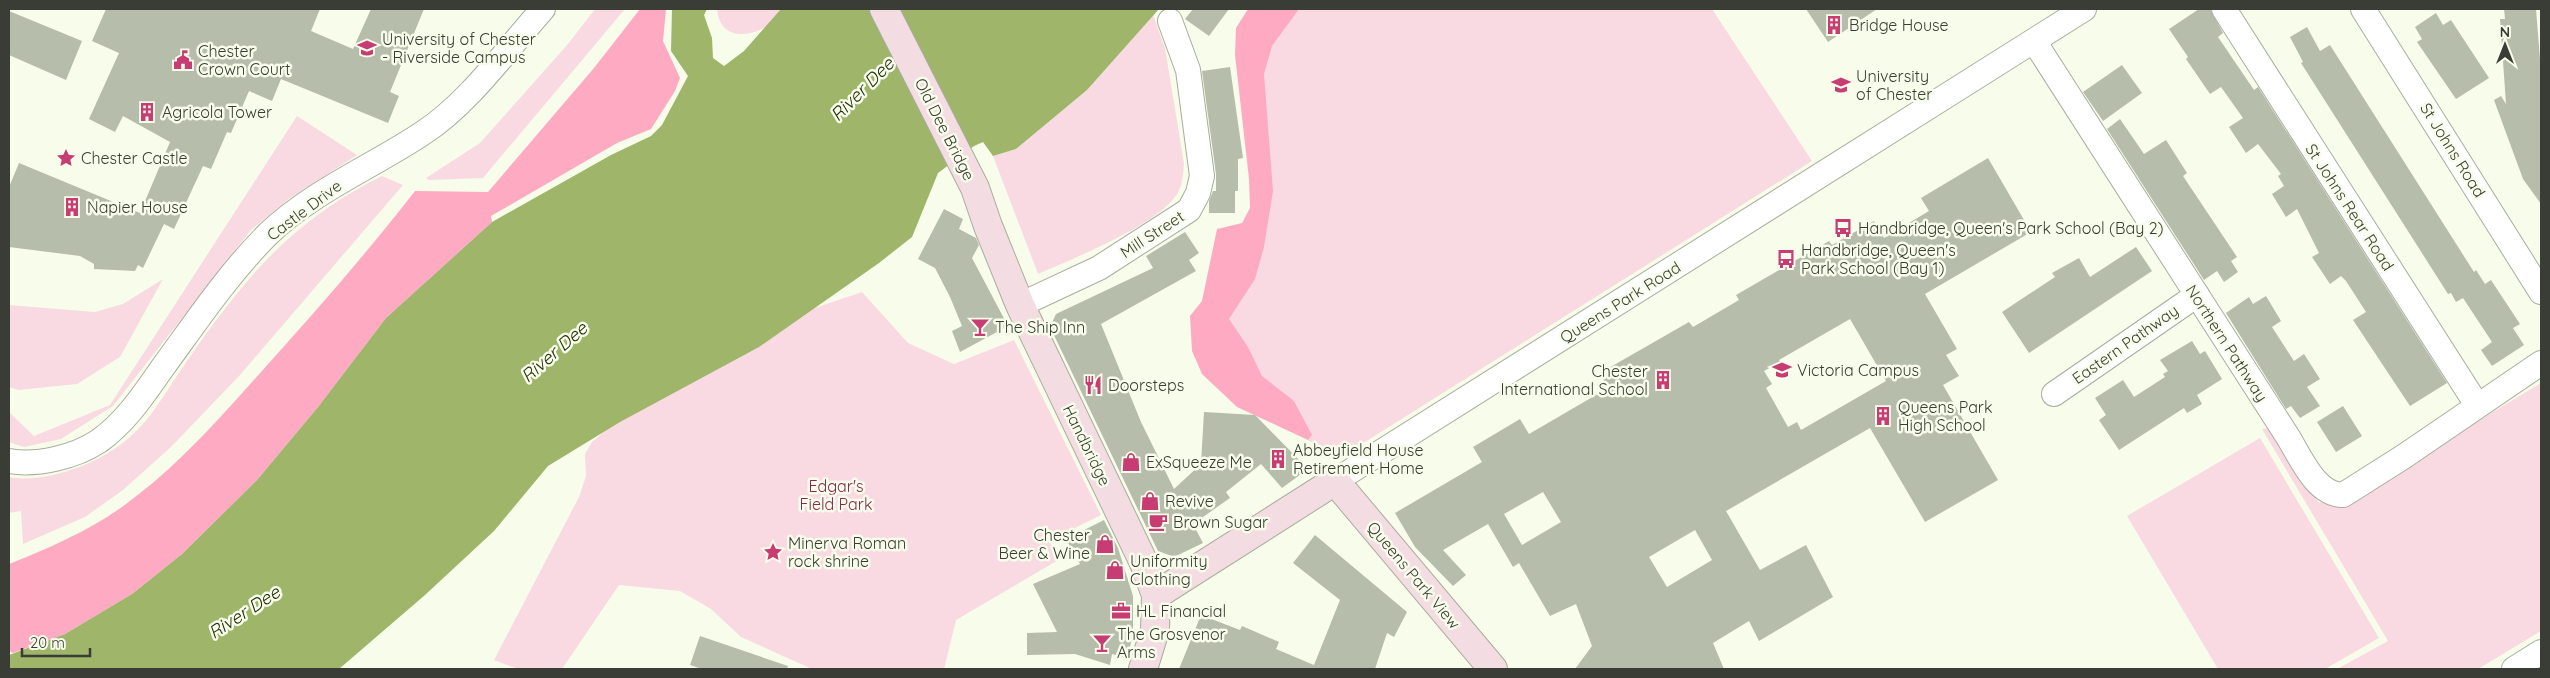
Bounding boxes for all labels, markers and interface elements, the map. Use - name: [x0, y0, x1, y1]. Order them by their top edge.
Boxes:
- building icon: Bridge House: [1823, 14, 1845, 36]
- place label: Bridge House: [1849, 15, 1949, 35]
- north arrow: [2480, 20, 2530, 70]
- text: N: [2500, 23, 2510, 41]
- place label: University of Chester - Riverside Campus: [382, 29, 536, 67]
- school or university icon: University of Chester - Riverside Campus: [356, 37, 378, 59]
- place label: Chester Crown Court: [198, 41, 290, 79]
- public building icon: Chester Crown Court: [172, 49, 194, 71]
- water label: River Dee: [825, 52, 899, 126]
- place label: University of Chester: [1856, 66, 1932, 104]
- street label: Old Dee Bridge: [911, 74, 979, 184]
- school or university icon: University of Chester: [1830, 74, 1852, 96]
- street label: St Johns Road: [2416, 99, 2490, 201]
- building icon: Agricola Tower: [136, 101, 158, 123]
- place label: Agricola Tower: [162, 102, 272, 122]
- street label: St Johns Rear Road: [2301, 140, 2399, 274]
- place icon: Chester Castle: [55, 147, 77, 169]
- place label: Chester Castle: [81, 148, 188, 168]
- street label: Castle Drive: [263, 175, 345, 245]
- building icon: Napier House: [61, 196, 83, 218]
- place label: Napier House: [87, 197, 188, 217]
- street label: Mill Street: [1116, 206, 1188, 262]
- bus stop icon: Handbridge, Queen's Park School (Bay 2): [1832, 217, 1854, 239]
- place label: Handbridge, Queen's Park School (Bay 2): [1858, 218, 2164, 238]
- place label: Handbridge, Queen's Park School (Bay 1): [1801, 240, 1956, 278]
- bus stop icon: Handbridge, Queen's Park School (Bay 1): [1775, 248, 1797, 270]
- street label: Queens Park Road: [1556, 257, 1684, 347]
- street label: Northern Pathway: [2182, 281, 2272, 405]
- street label: Eastern Pathway: [2068, 300, 2182, 388]
- water label: River Dee: [516, 316, 593, 387]
- bar icon: The Ship Inn: [969, 316, 991, 338]
- place label: The Ship Inn: [995, 317, 1085, 337]
- school or university icon: Victoria Campus: [1771, 359, 1793, 381]
- place label: Victoria Campus: [1797, 360, 1919, 380]
- place label: Chester International School: [1500, 361, 1648, 399]
- building icon: Chester International School: [1652, 369, 1674, 391]
- restaurant icon: Doorsteps: [1082, 374, 1104, 396]
- place label: Doorsteps: [1108, 375, 1184, 395]
- place label: Queens Park High School: [1898, 397, 1993, 435]
- street label: Handbridge: [1059, 401, 1115, 489]
- building icon: Queens Park High School: [1872, 405, 1894, 427]
- place label: Abbeyfield House Retirement Home: [1293, 440, 1424, 478]
- building icon: Abbeyfield House Retirement Home: [1267, 448, 1289, 470]
- shop icon: ExSqueeze Me: [1120, 451, 1142, 473]
- place label: ExSqueeze Me: [1146, 452, 1252, 472]
- park label: Edgar's Field Park: [800, 476, 872, 514]
- shop icon: Revive: [1139, 490, 1161, 512]
- place label: Revive: [1165, 491, 1214, 511]
- cafe icon: Brown Sugar: [1147, 511, 1169, 533]
- place label: Brown Sugar: [1173, 512, 1268, 532]
- street label: Queens Park View: [1363, 517, 1465, 633]
- place label: Chester Beer & Wine: [999, 525, 1090, 563]
- place label: Minerva Roman rock shrine: [788, 533, 906, 571]
- shop icon: Chester Beer & Wine: [1094, 533, 1116, 555]
- place icon: Minerva Roman rock shrine: [762, 541, 784, 563]
- place label: Uniformity Clothing: [1130, 551, 1208, 589]
- shop icon: Uniformity Clothing: [1104, 559, 1126, 581]
- water label: River Dee: [204, 580, 285, 644]
- office icon: HL Financial: [1110, 600, 1132, 622]
- place label: HL Financial: [1136, 601, 1226, 621]
- place label: The Grosvenor Arms: [1117, 624, 1226, 662]
- scale bar: [22, 626, 90, 658]
- bar icon: The Grosvenor Arms: [1091, 632, 1113, 654]
- text: 20 m: [30, 633, 65, 652]

